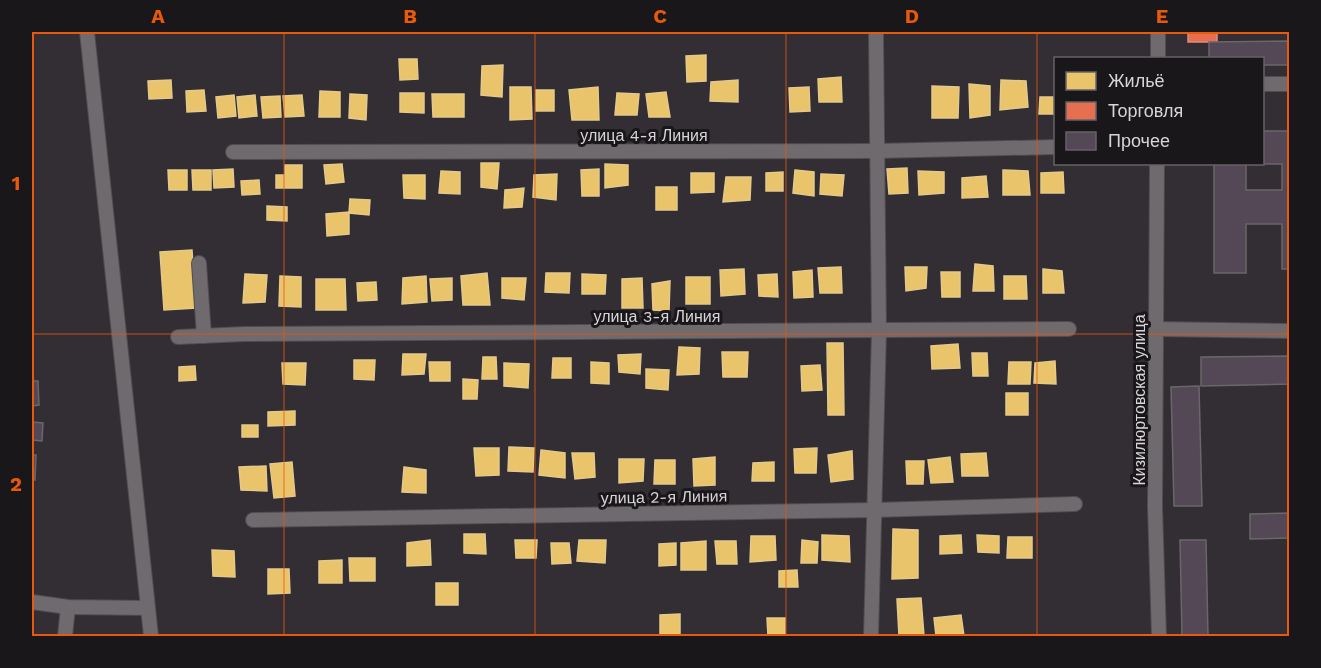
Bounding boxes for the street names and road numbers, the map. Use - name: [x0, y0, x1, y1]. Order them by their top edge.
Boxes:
- street label: улица 4-я Линия: [580, 126, 708, 145]
- street label: улица 3-я Линия: [594, 307, 720, 326]
- street label: Кизилюртовская улица: [1130, 314, 1149, 486]
- street label: улица 2-я Линия: [601, 486, 727, 508]

